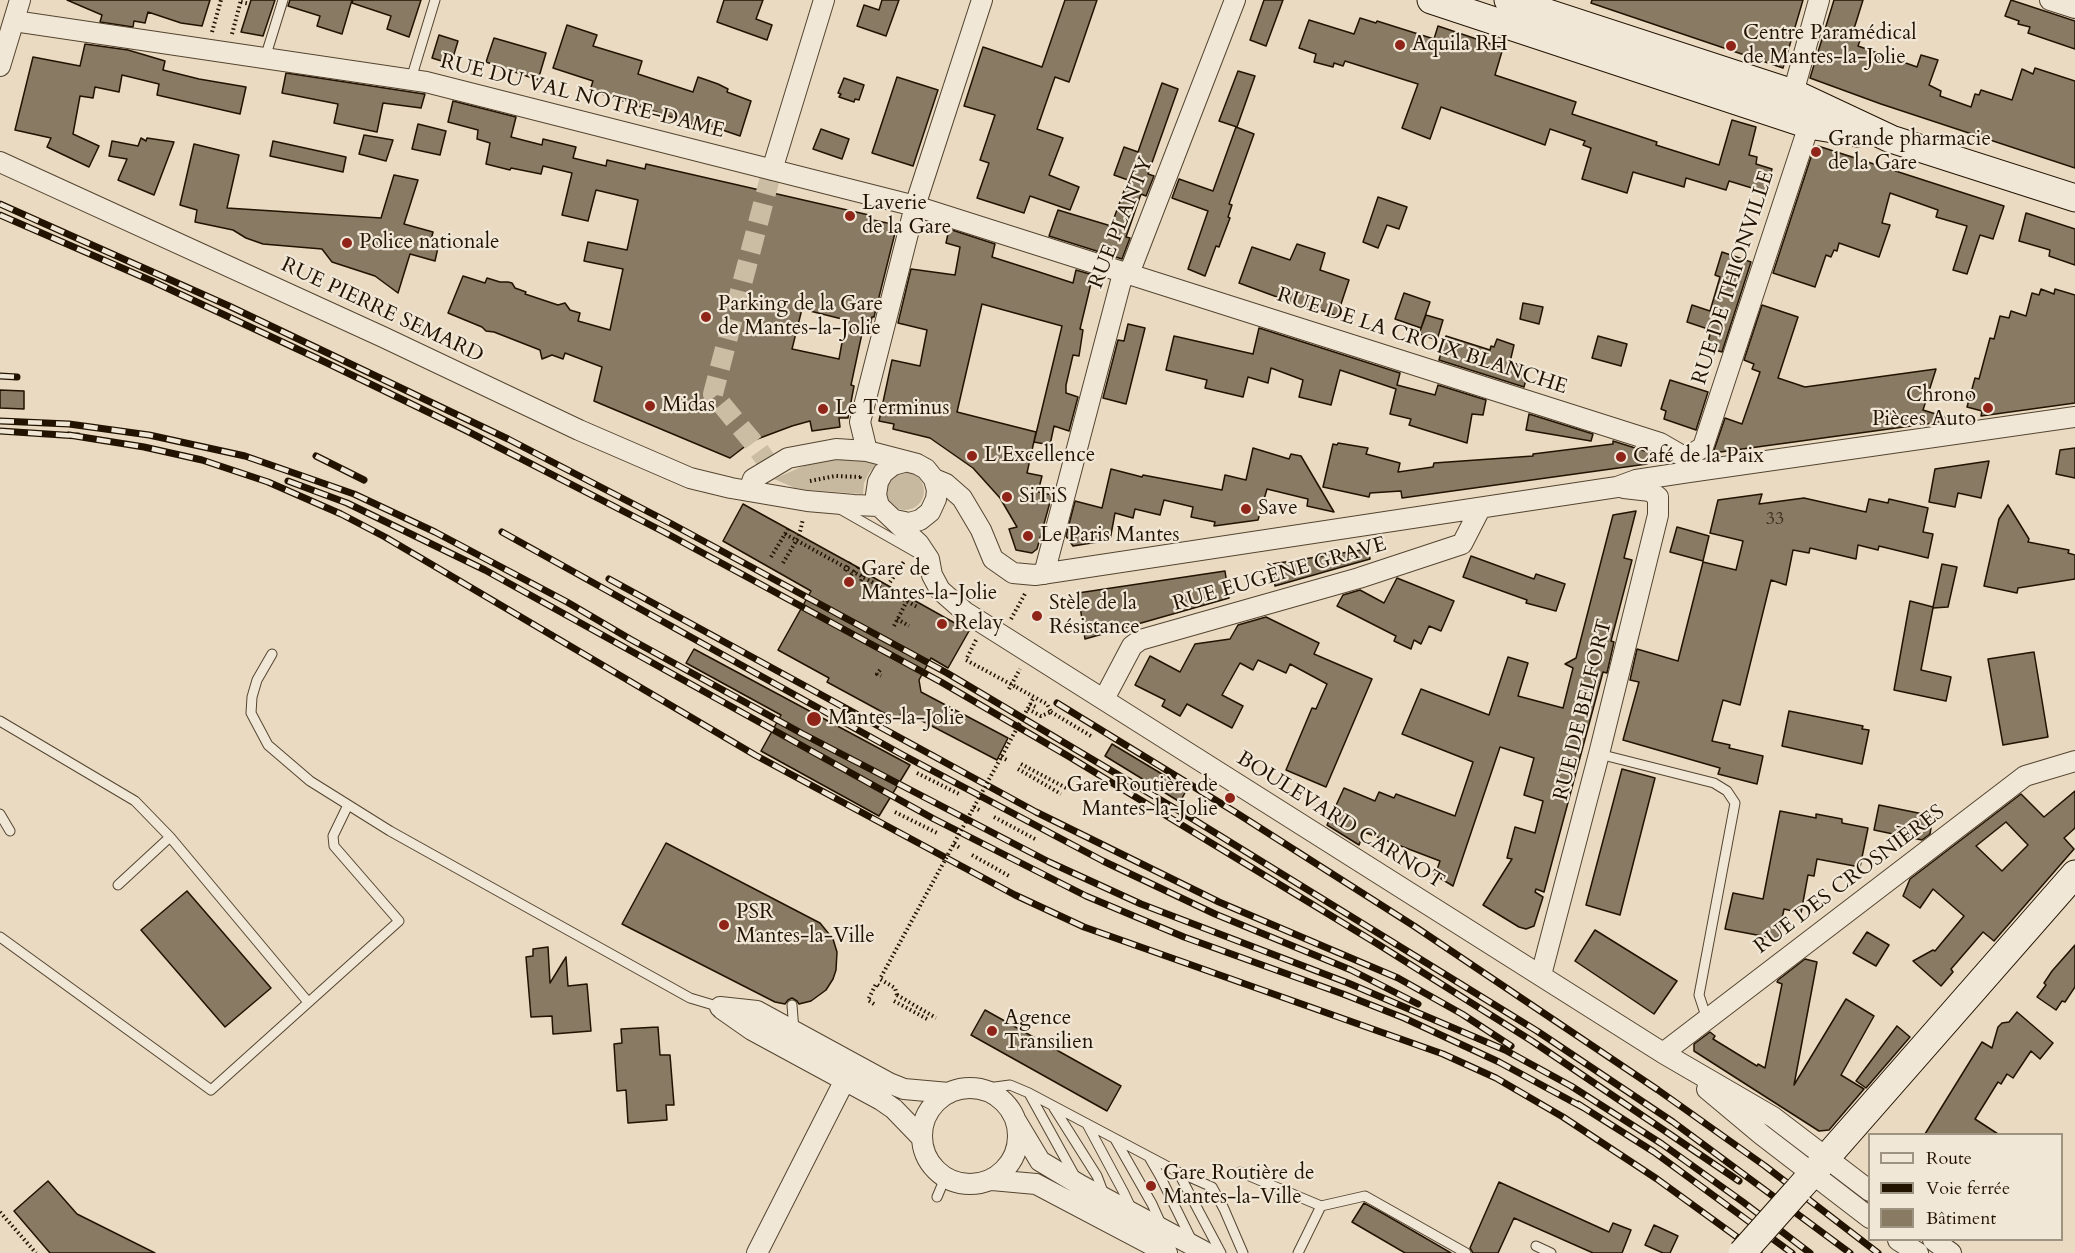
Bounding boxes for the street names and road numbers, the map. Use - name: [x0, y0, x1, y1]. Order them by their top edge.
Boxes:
- street label: RUE DU VAL NOTRE-DAME: [437, 49, 727, 145]
- street label: RUE PLANTY: [1084, 154, 1160, 292]
- street label: RUE DE THIONVILLE: [1688, 168, 1780, 388]
- street label: RUE PIERRE SEMARD: [277, 253, 487, 369]
- street label: RUE DE LA CROIX BLANCHE: [1274, 283, 1570, 401]
- street label: RUE EUGÈNE GRAVE: [1170, 532, 1390, 618]
- street label: RUE DE BELFORT: [1549, 617, 1619, 803]
- street label: BOULEVARD CARNOT: [1232, 747, 1448, 895]
- street label: RUE DES CROSNIÈRES: [1750, 800, 1950, 960]

